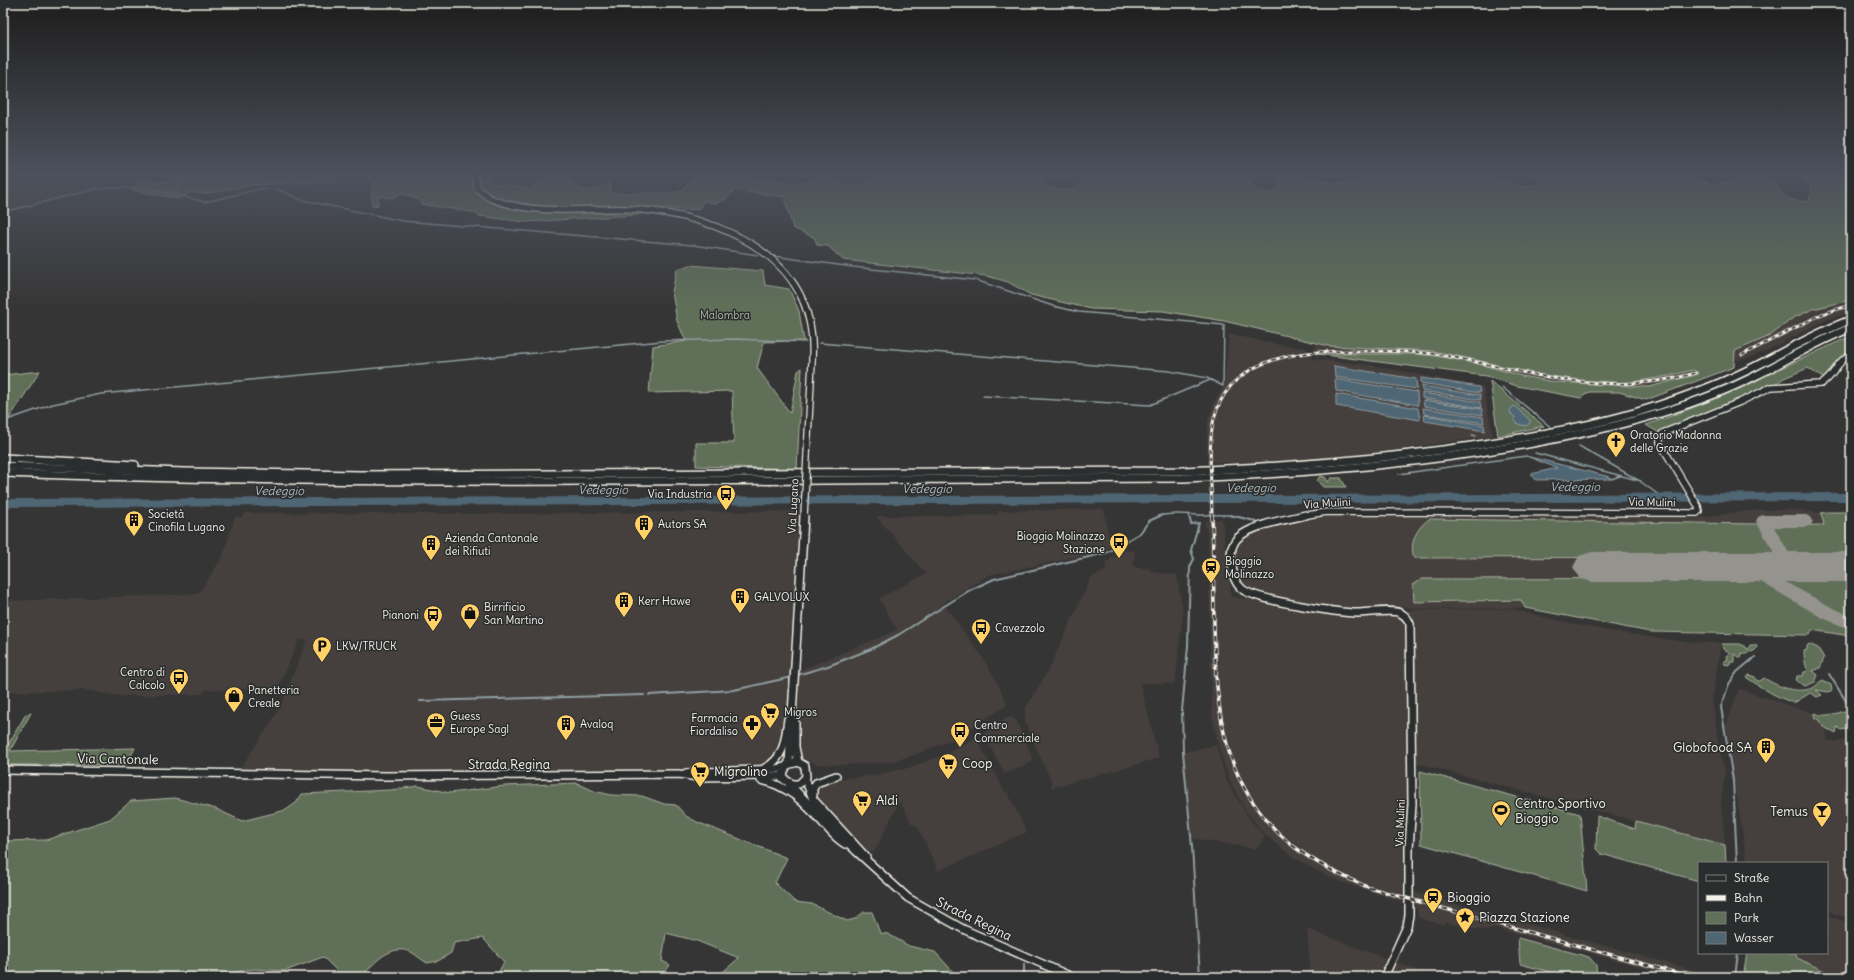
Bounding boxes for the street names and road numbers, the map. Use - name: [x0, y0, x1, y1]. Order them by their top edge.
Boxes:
- street label: Via Lugano: [785, 478, 801, 534]
- street label: Via Mulini: [1303, 494, 1351, 512]
- street label: Via Mulini: [1628, 495, 1676, 509]
- street label: Via Cantonale: [77, 750, 159, 768]
- street label: Strada Regina: [468, 756, 550, 773]
- street label: Via Mulini: [1392, 799, 1408, 847]
- street label: Strada Regina: [933, 893, 1015, 945]

